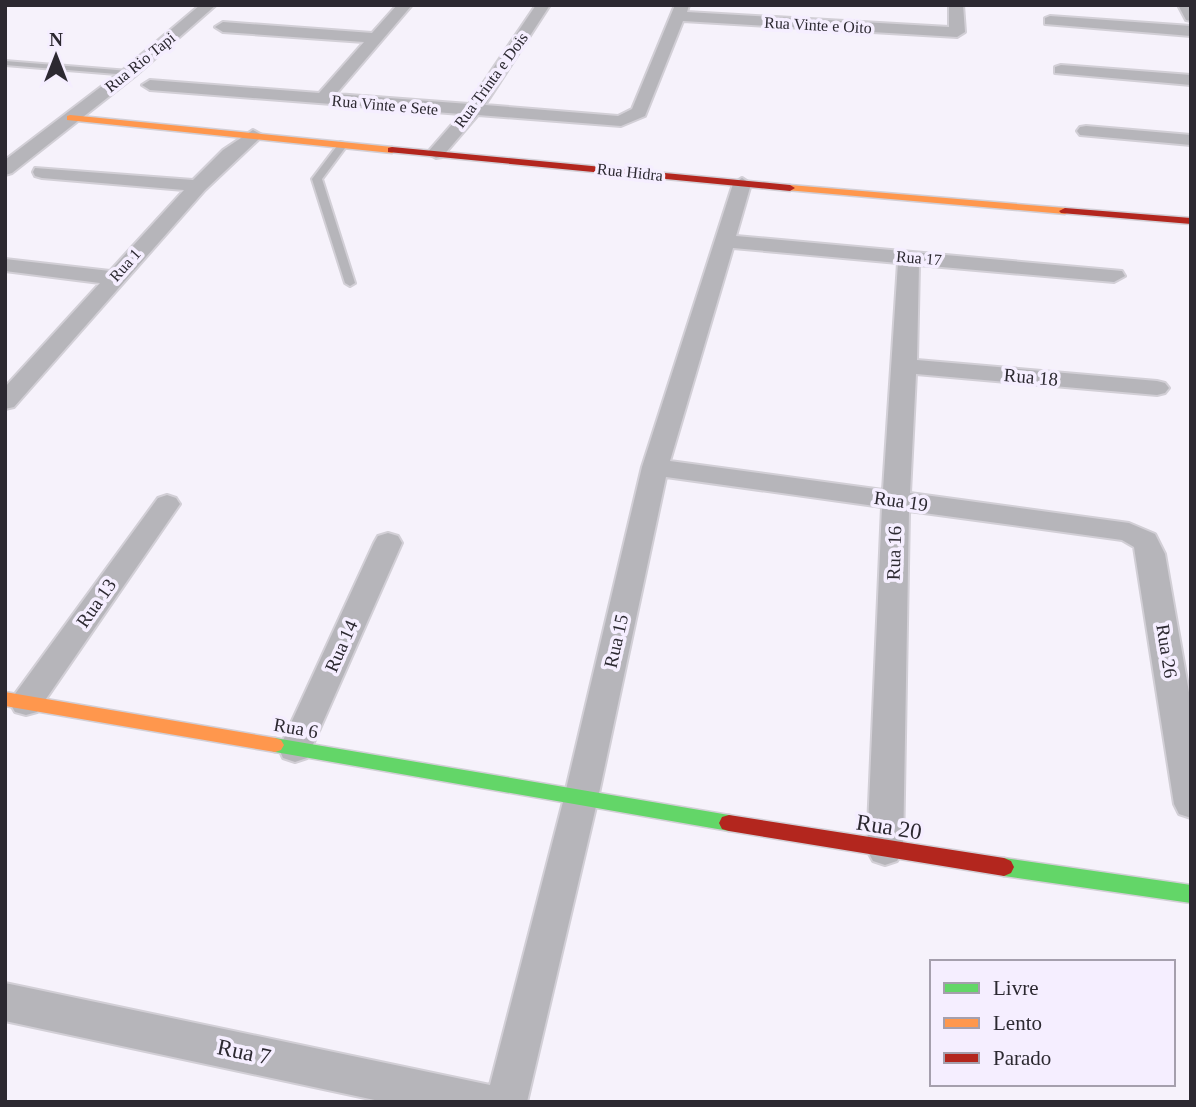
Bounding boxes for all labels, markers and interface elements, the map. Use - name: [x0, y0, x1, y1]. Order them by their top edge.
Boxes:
- street label: Rua Vinte e Oito: [764, 14, 872, 36]
- north arrow: [21, 21, 91, 91]
- street label: Rua Rio Tapi: [102, 28, 179, 96]
- text: N: [49, 29, 63, 50]
- street label: Rua Trinta e Dois: [451, 29, 531, 131]
- street label: Rua Vinte e Sete: [331, 92, 439, 118]
- street label: Rua Hidra: [596, 160, 664, 184]
- street label: Rua 1: [106, 245, 144, 285]
- street label: Rua 17: [895, 248, 943, 268]
- street label: Rua 18: [1003, 364, 1059, 390]
- street label: Rua 19: [873, 487, 929, 515]
- street label: Rua 16: [883, 525, 905, 581]
- street label: Rua 13: [72, 575, 120, 631]
- street label: Rua 15: [600, 612, 632, 670]
- street label: Rua 14: [320, 616, 362, 675]
- street label: Rua 26: [1152, 623, 1182, 679]
- street label: Rua 6: [272, 714, 320, 742]
- street label: Rua 20: [855, 810, 923, 844]
- legend: [930, 960, 1175, 1086]
- text: Livre: [993, 976, 1038, 1000]
- text: Lento: [993, 1011, 1042, 1035]
- street label: Rua 7: [215, 1034, 273, 1070]
- text: Parado: [993, 1046, 1051, 1070]

